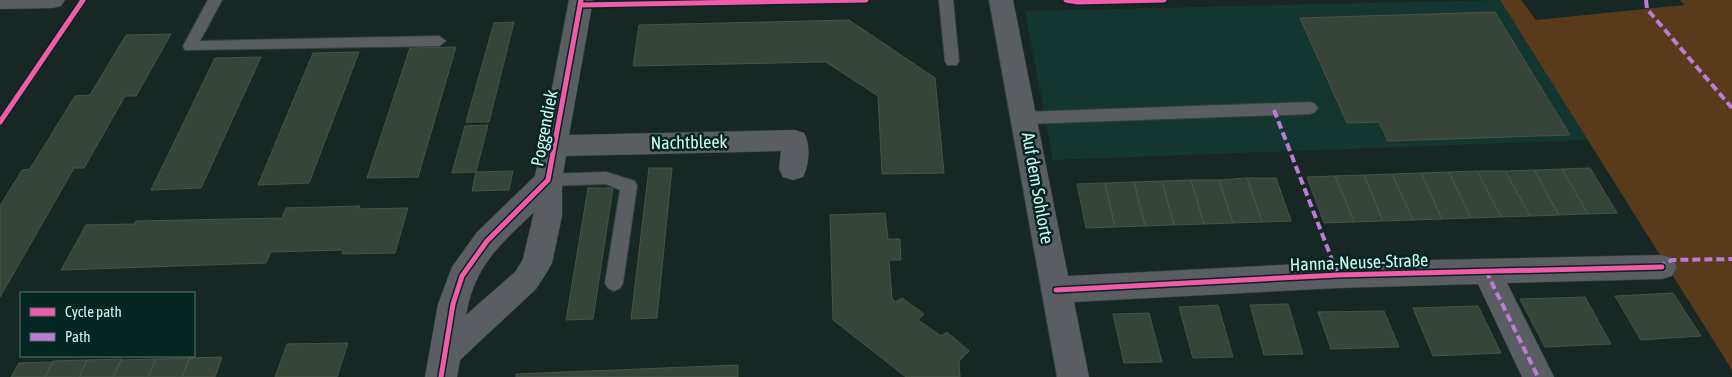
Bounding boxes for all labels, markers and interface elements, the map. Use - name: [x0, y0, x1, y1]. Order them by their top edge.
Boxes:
- street label: Poggendiek: [526, 88, 562, 168]
- street label: Auf dem Sohlorte: [1018, 130, 1058, 246]
- street label: Nachtbleek: [650, 131, 728, 153]
- street label: Hanna-Neuse-Straße: [1289, 249, 1429, 275]
- legend: [20, 292, 195, 357]
- text: Cycle path: [65, 303, 122, 320]
- text: Path: [65, 328, 91, 345]

